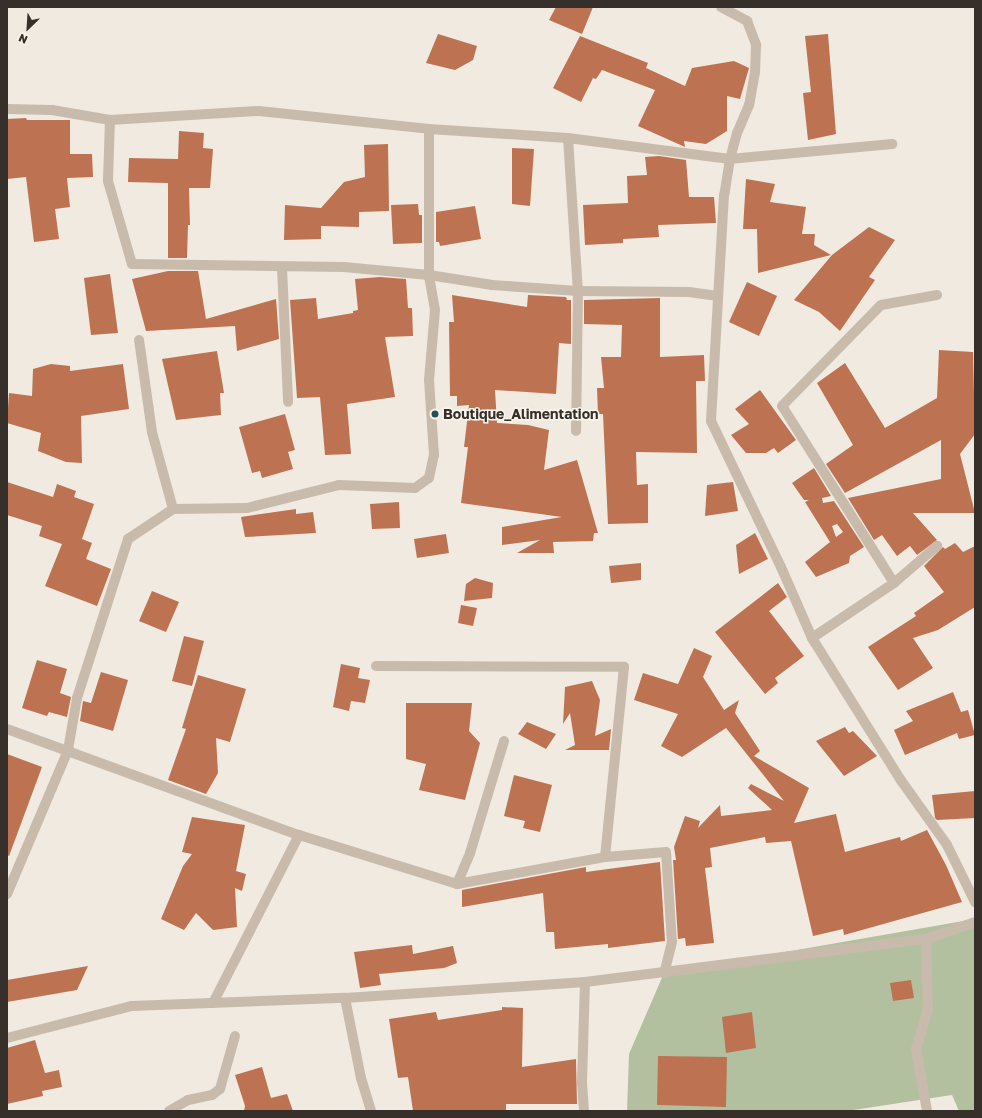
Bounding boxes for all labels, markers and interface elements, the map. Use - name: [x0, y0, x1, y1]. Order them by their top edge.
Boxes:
- north arrow: [8, 8, 48, 48]
- text: N: [16, 32, 29, 47]
- place label: Boutique_Alimentation: [443, 406, 599, 422]
- marker: Boutique_Alimentation: [430, 409, 440, 419]

